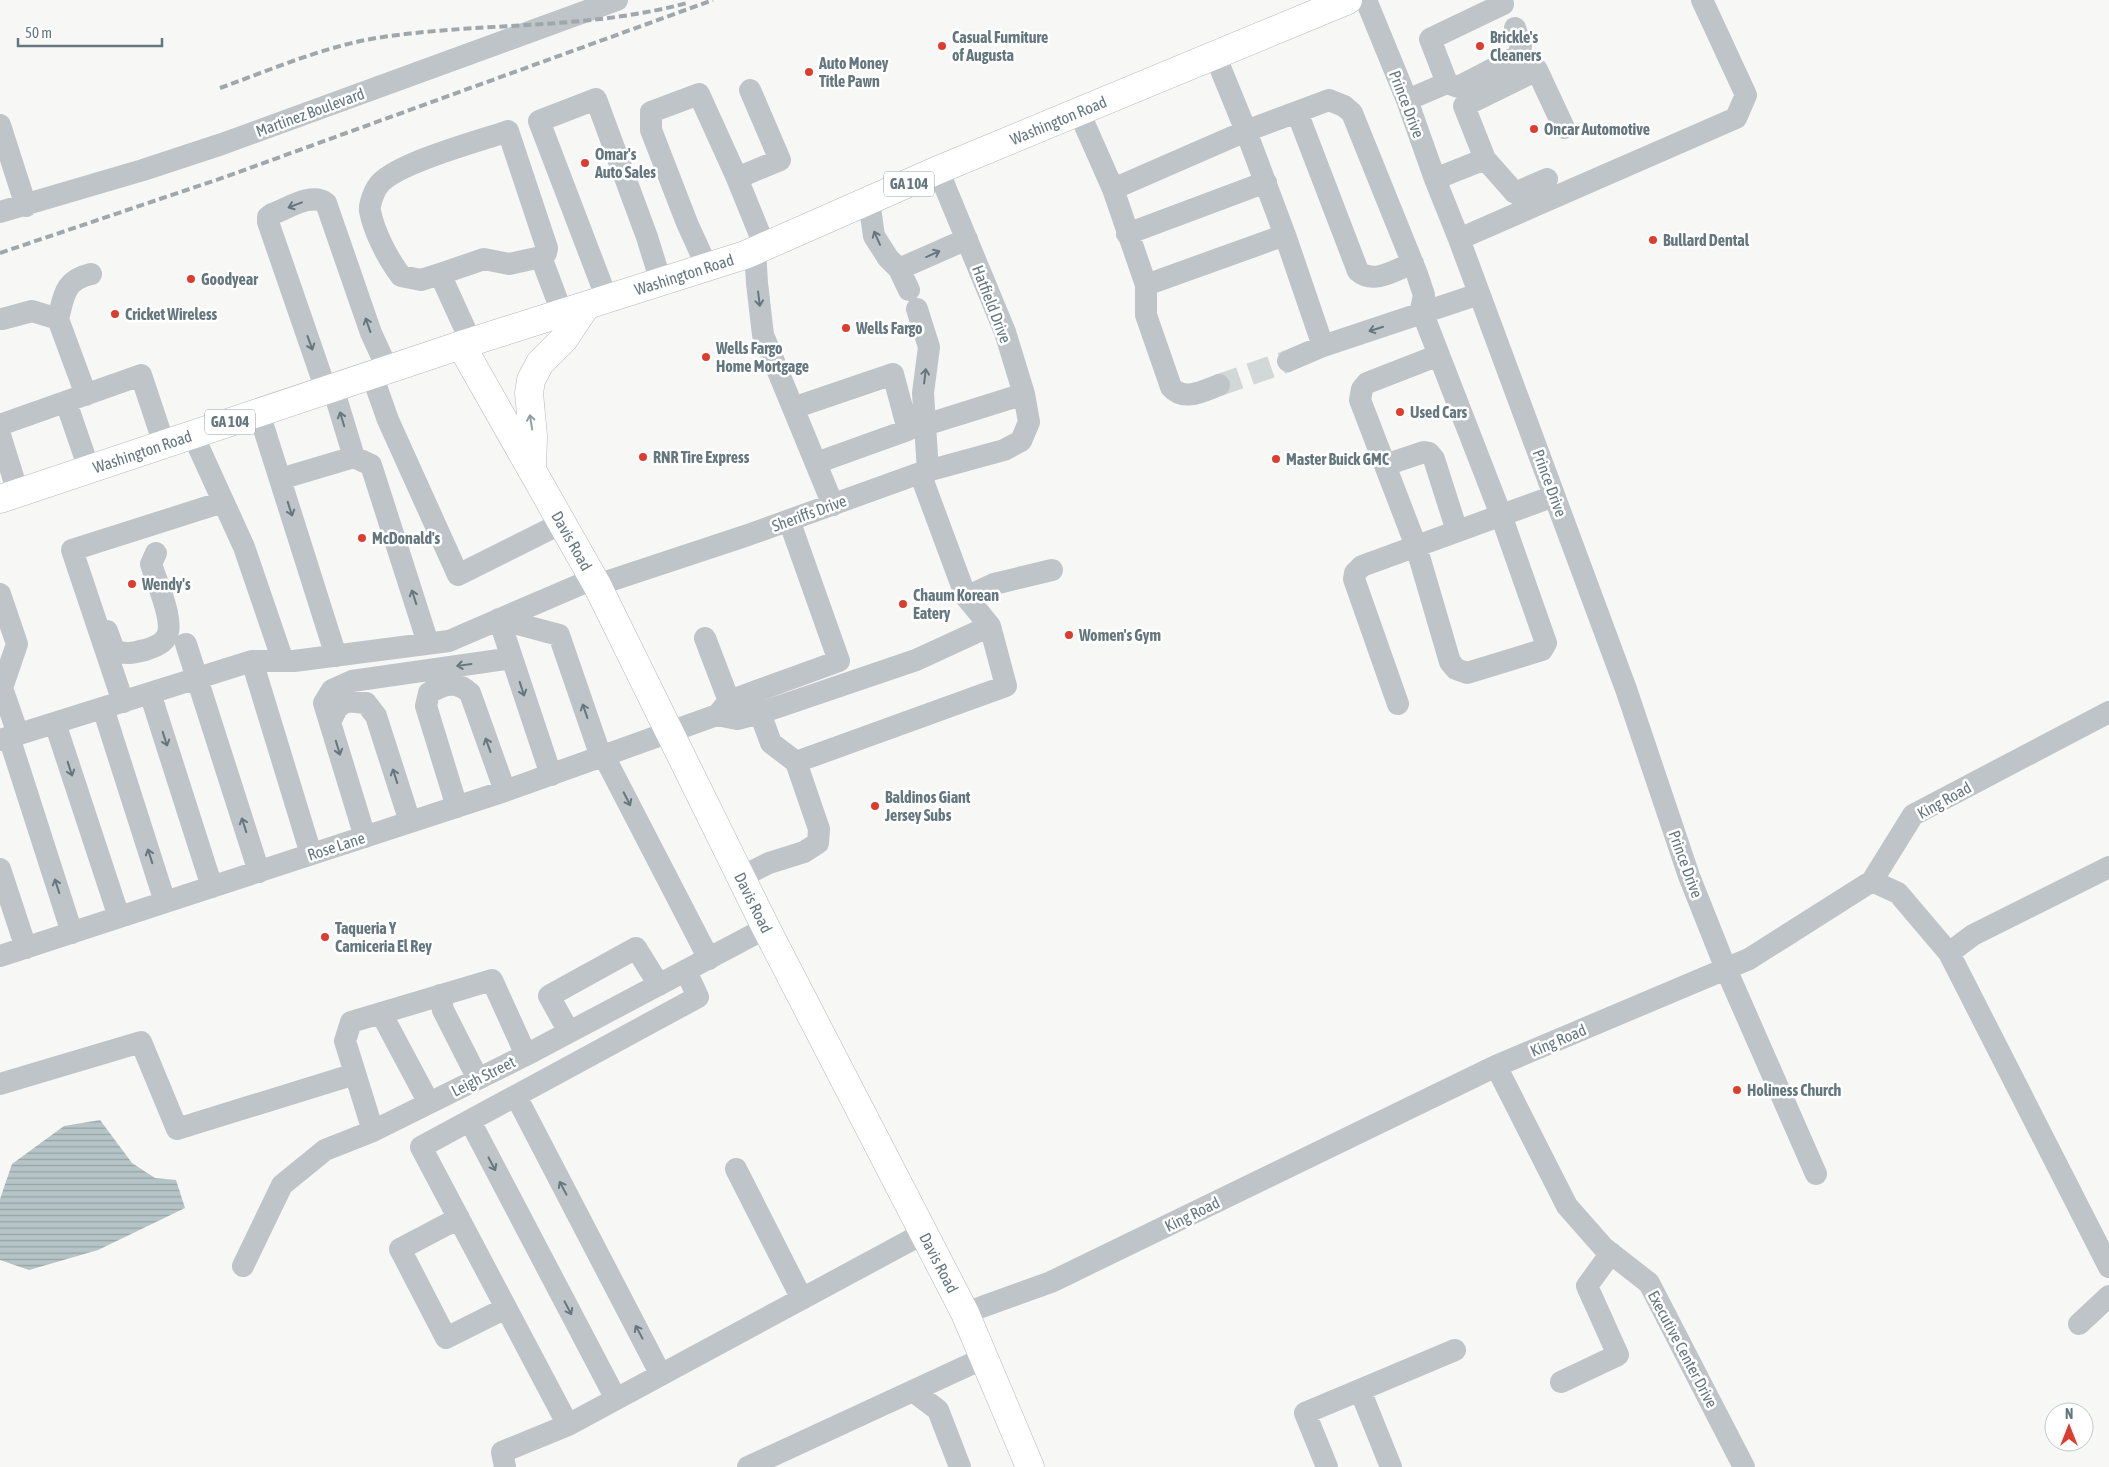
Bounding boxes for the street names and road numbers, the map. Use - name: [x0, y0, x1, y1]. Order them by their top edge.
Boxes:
- street label: Prince Drive: [1386, 68, 1428, 140]
- street label: Martinez Boulevard: [253, 84, 367, 140]
- street label: Washington Road: [1007, 92, 1109, 148]
- road number: GA 104: [884, 172, 934, 196]
- street label: Washington Road: [632, 250, 736, 298]
- street label: Hatfield Drive: [969, 263, 1015, 345]
- road number: GA 104: [205, 410, 255, 434]
- street label: Washington Road: [91, 427, 194, 476]
- street label: Prince Drive: [1529, 447, 1571, 519]
- street label: Sheriffs Drive: [769, 491, 849, 535]
- street label: Davis Road: [548, 508, 596, 574]
- street label: King Road: [1914, 778, 1975, 823]
- street label: Rose Lane: [305, 828, 367, 864]
- street label: Prince Drive: [1665, 828, 1707, 900]
- street label: Davis Road: [731, 869, 776, 936]
- street label: King Road: [1527, 1020, 1589, 1061]
- street label: Leigh Street: [448, 1052, 519, 1101]
- street label: King Road: [1162, 1193, 1223, 1236]
- street label: Davis Road: [916, 1230, 962, 1296]
- street label: Executive Center Drive: [1645, 1287, 1721, 1411]

